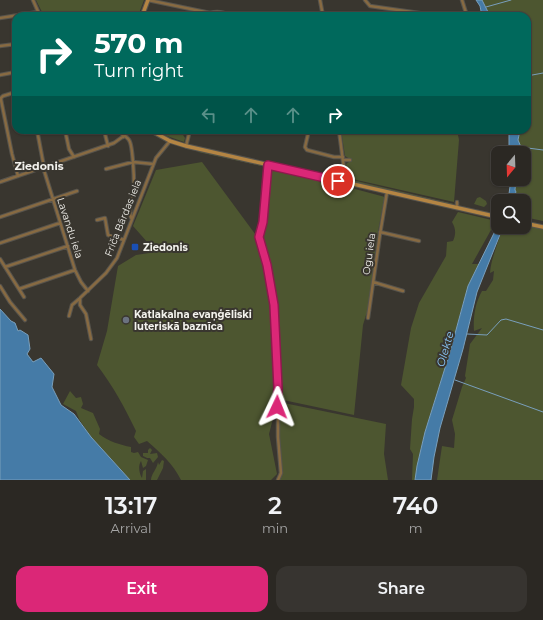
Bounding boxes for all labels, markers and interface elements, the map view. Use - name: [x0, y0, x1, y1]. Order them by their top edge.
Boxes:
- text: 570 m: [94, 26, 183, 60]
- icon: right: [28, 28, 80, 80]
- text: Turn right: [94, 60, 184, 82]
- icon: left: [198, 104, 220, 126]
- icon: ahead: [240, 104, 262, 126]
- icon: ahead: [282, 104, 304, 126]
- icon: right: [324, 104, 346, 126]
- north arrow: [491, 146, 531, 186]
- map controls: [491, 146, 531, 234]
- district label: Ziedonis: [14, 159, 64, 173]
- pin: [321, 164, 355, 198]
- icon: arrive: [327, 170, 349, 192]
- street label: Friča Bārdas iela: [102, 178, 144, 258]
- button: search: [491, 194, 531, 234]
- street label: Lavandu iela: [54, 196, 86, 260]
- street label: Ogu iela: [360, 232, 378, 276]
- place label: Ziedonis: [143, 241, 188, 254]
- marker: Ziedonis: [130, 242, 140, 252]
- place label: Katlakalna evaņģēliski luteriskā baznīca: [134, 308, 252, 333]
- marker: Katlakalna evaņģēliski luteriskā baznīca: [121, 315, 131, 325]
- water label: Olekte: [433, 329, 457, 368]
- position arrow: [256, 386, 298, 428]
- text: 13:17: [105, 491, 157, 520]
- text: 2: [268, 491, 282, 520]
- text: 740: [393, 491, 438, 520]
- text: Arrival: [111, 520, 152, 536]
- text: min: [262, 520, 288, 536]
- text: m: [409, 520, 422, 536]
- button: Exit: [16, 566, 268, 612]
- button: Share: [276, 566, 527, 612]

